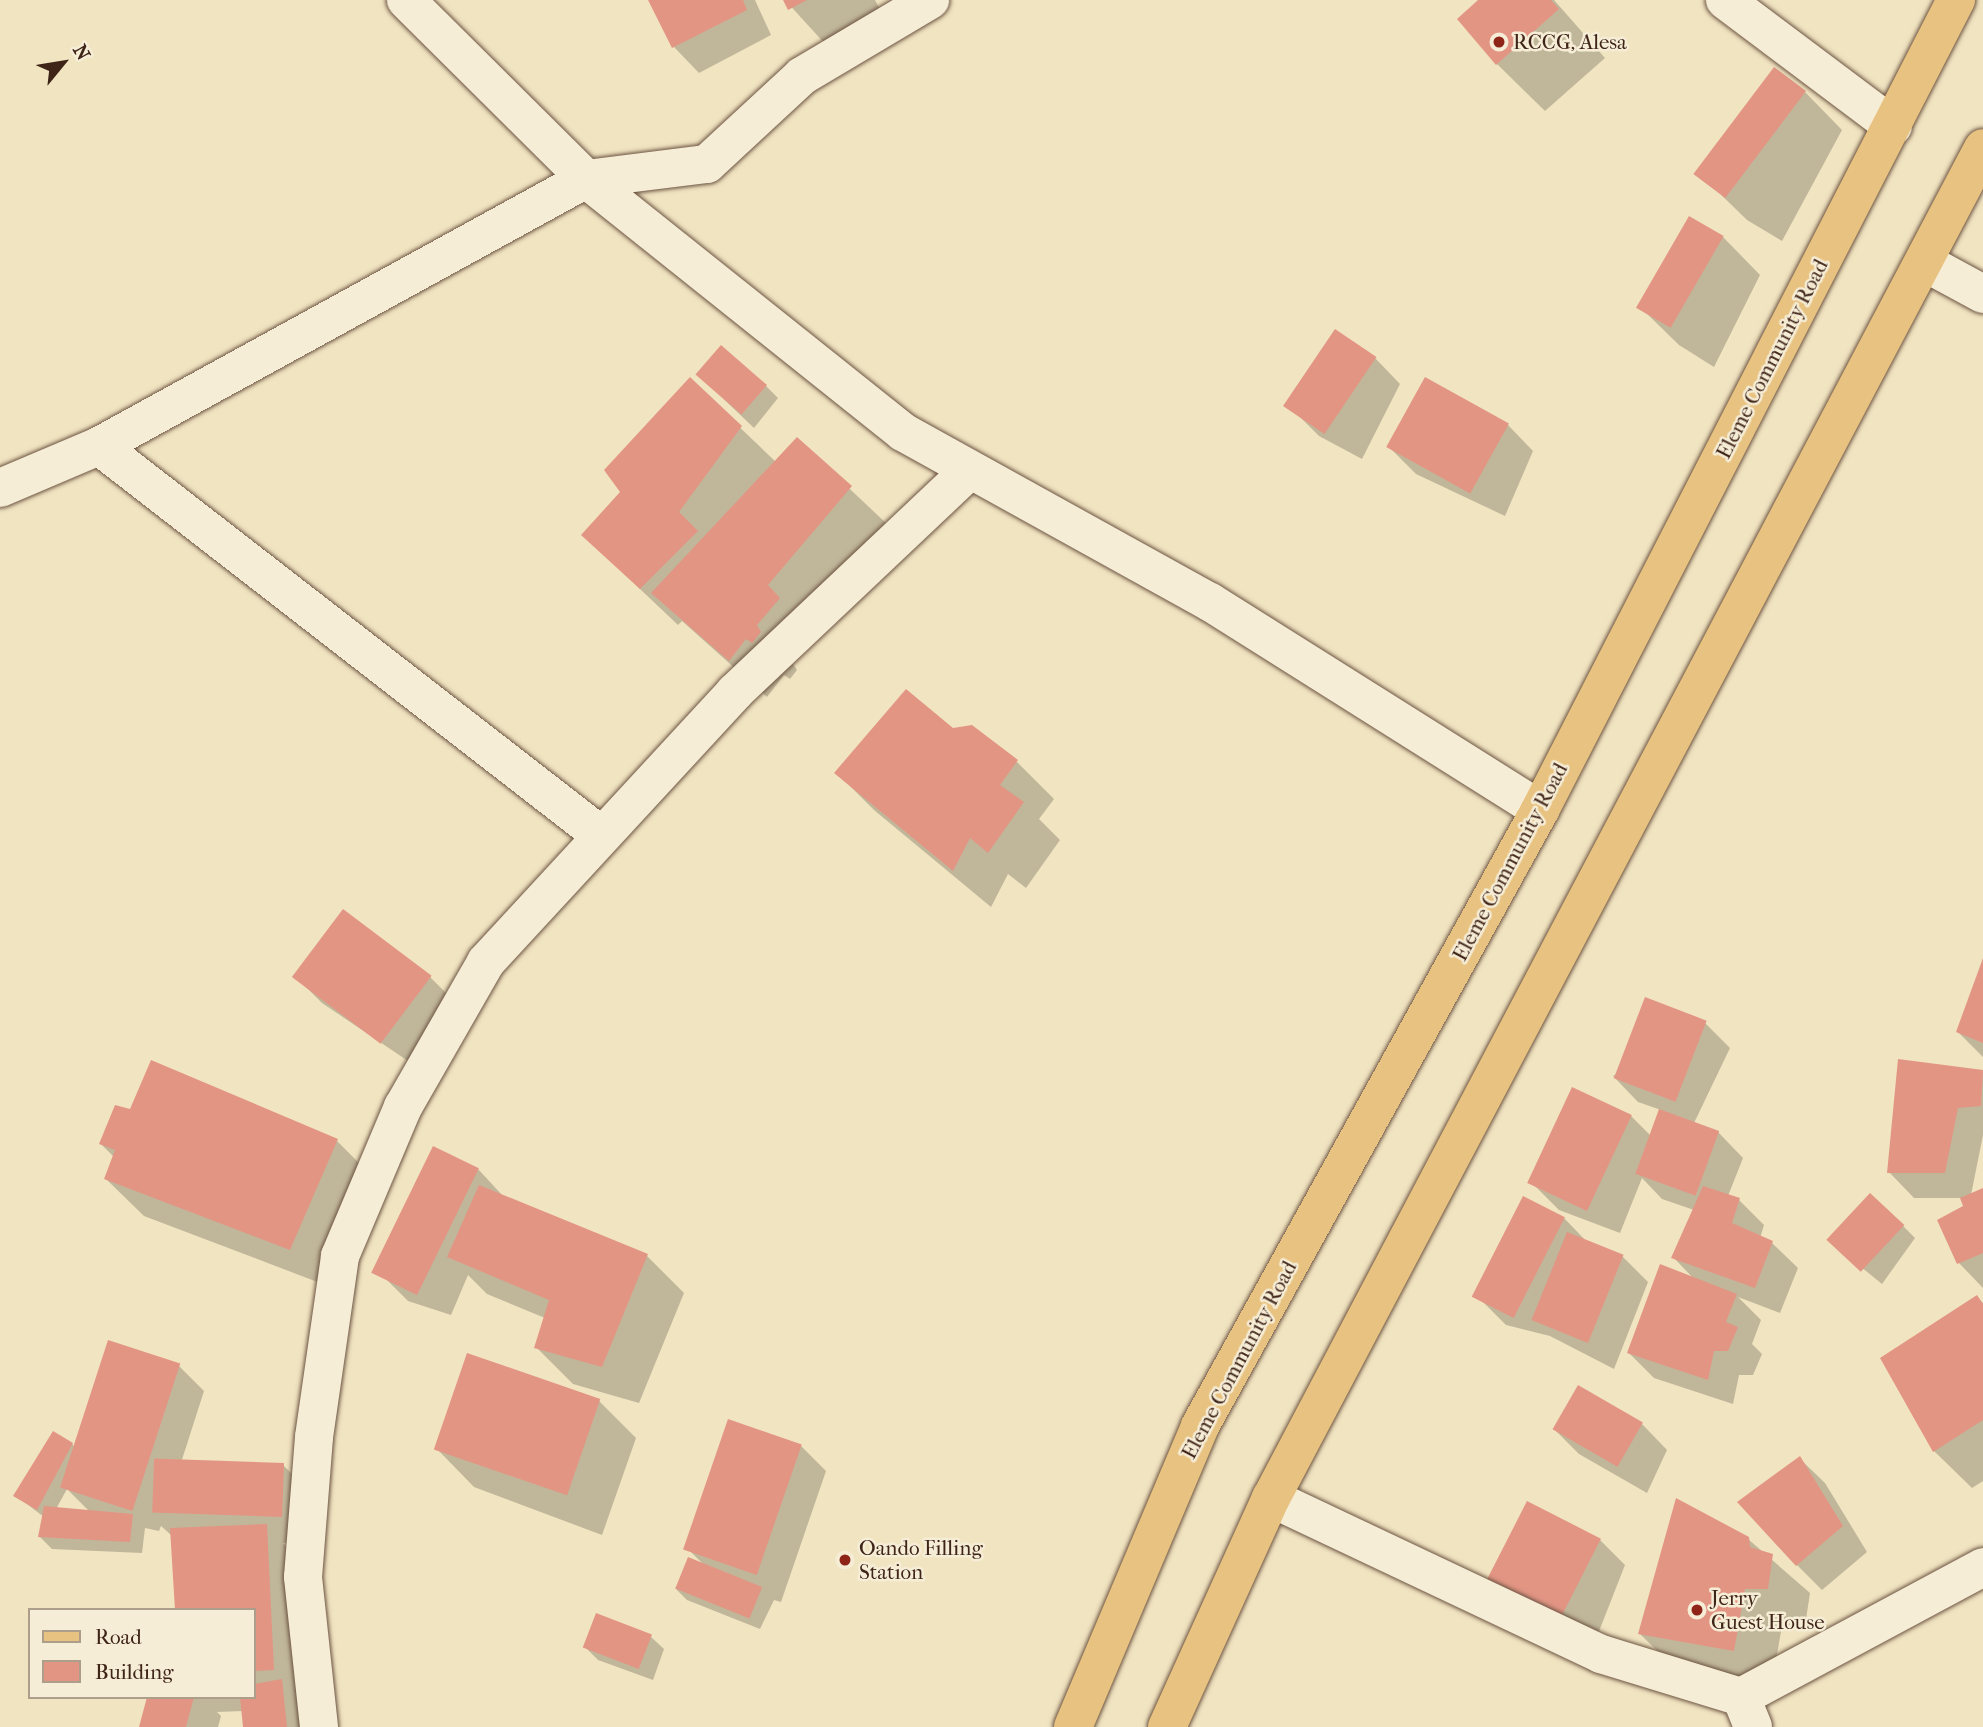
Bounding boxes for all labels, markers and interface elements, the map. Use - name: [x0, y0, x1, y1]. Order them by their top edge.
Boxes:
- north arrow: [28, 28, 98, 98]
- place label: RCCG, Alesa: [1513, 29, 1627, 55]
- marker: RCCG, Alesa: [1491, 34, 1507, 50]
- text: N: [68, 41, 94, 64]
- street label: Eleme Community Road: [1711, 255, 1833, 463]
- street label: Eleme Community Road: [1447, 759, 1573, 965]
- street label: Eleme Community Road: [1176, 1257, 1302, 1463]
- place label: Oando Filling Station: [859, 1535, 983, 1585]
- marker: Oando Filling Station: [837, 1552, 853, 1568]
- place label: Jerry Guest House: [1711, 1585, 1825, 1635]
- marker: Jerry Guest House: [1689, 1602, 1705, 1618]
- legend: [28, 1608, 256, 1699]
- text: Road: [95, 1625, 142, 1649]
- text: Building: [95, 1660, 173, 1684]

